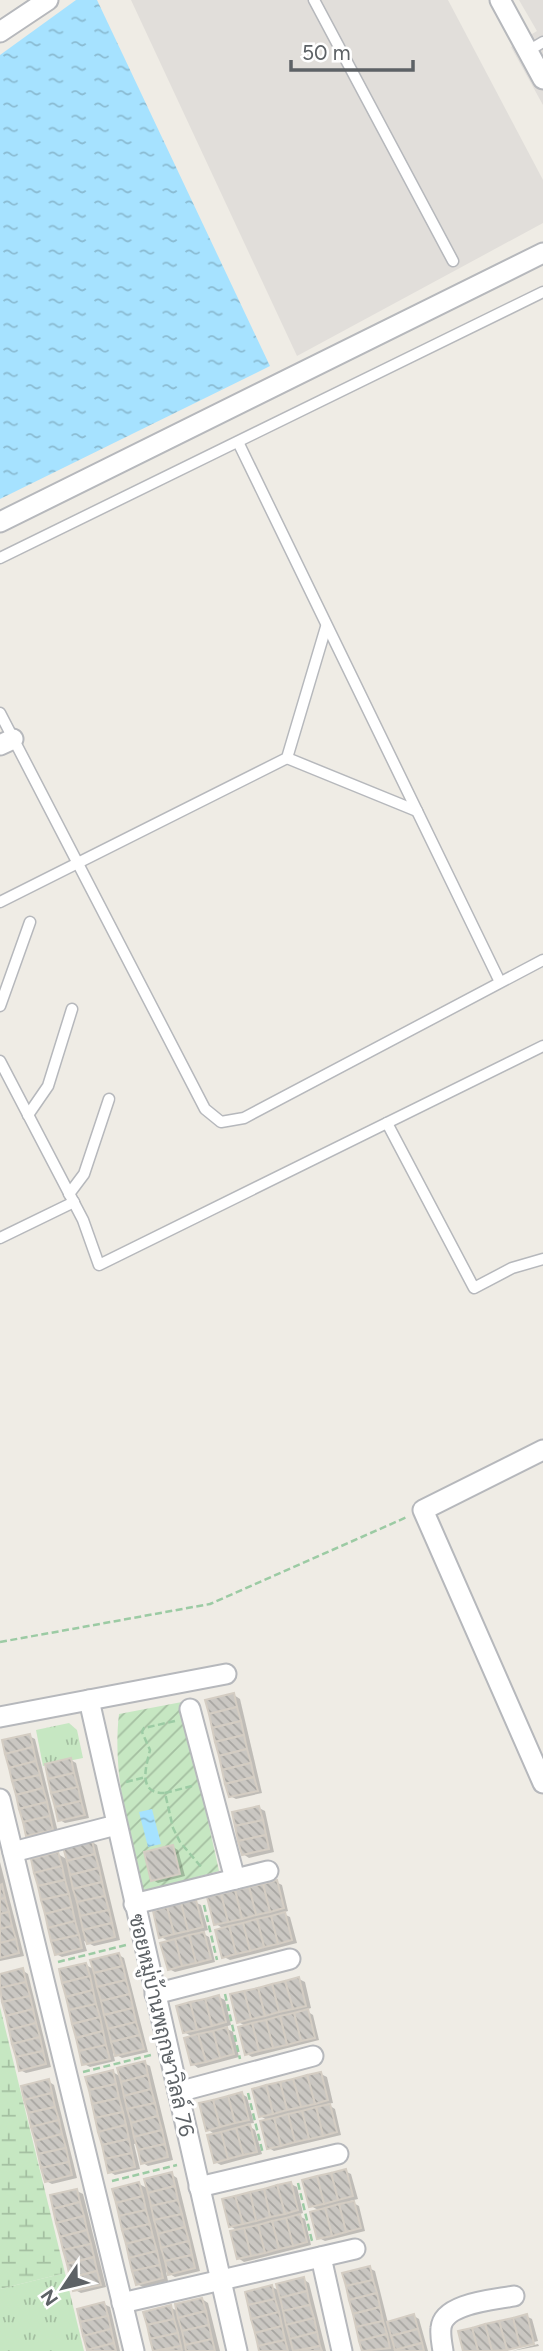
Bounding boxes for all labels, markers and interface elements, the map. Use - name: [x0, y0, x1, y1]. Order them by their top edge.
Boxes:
- scale bar: [291, 28, 414, 72]
- text: 50 m: [302, 40, 351, 65]
- street label: ซอยหมู่บ้านพฤกษาวิลล์ 76: [121, 1911, 201, 2140]
- north arrow: [28, 2253, 98, 2323]
- text: N: [36, 2285, 63, 2310]

